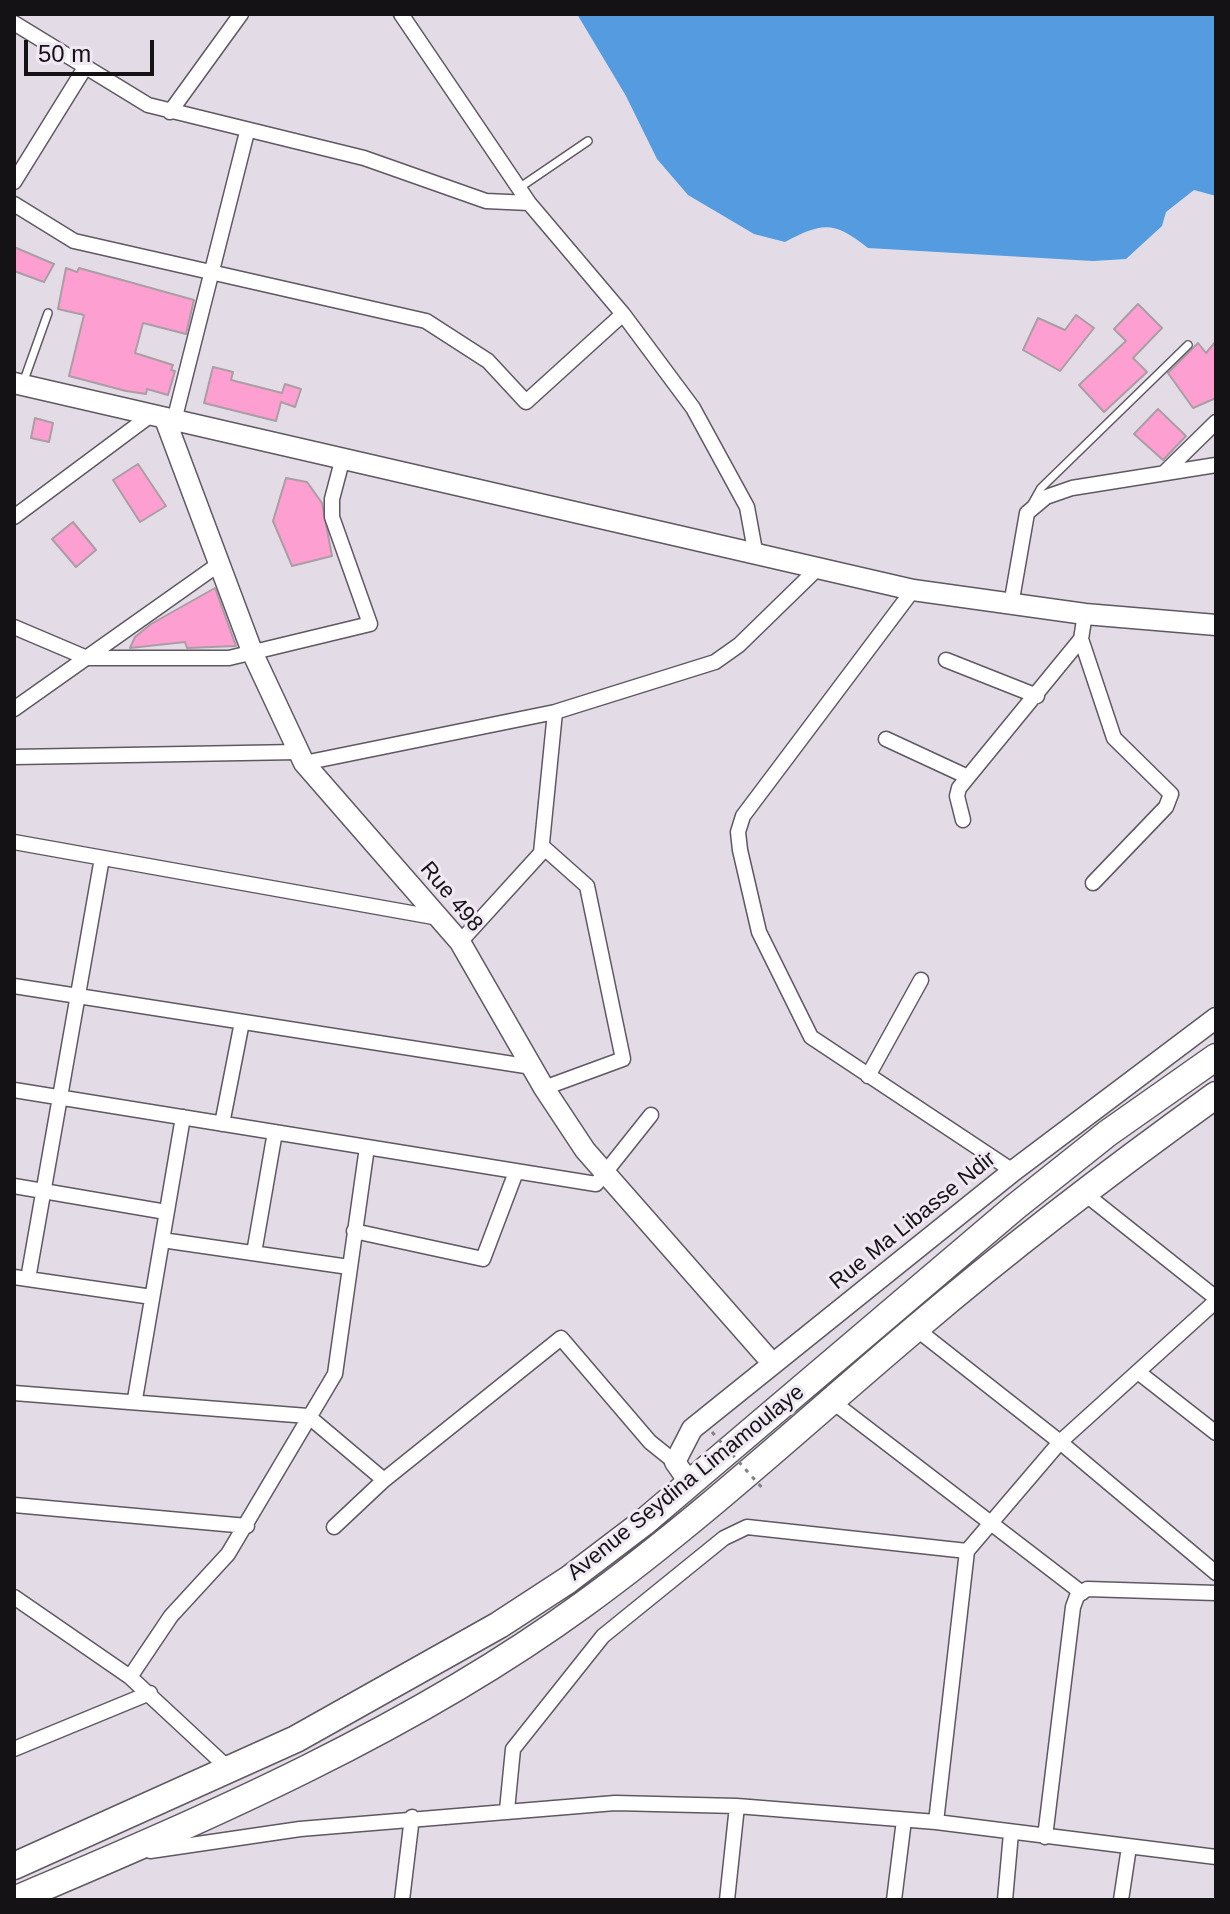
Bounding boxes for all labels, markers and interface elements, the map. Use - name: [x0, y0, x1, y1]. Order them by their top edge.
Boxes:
- scale bar: [28, 24, 158, 74]
- text: 50 m: [38, 40, 91, 67]
- street label: Rue 498: [414, 857, 488, 937]
- street label: Rue Ma Libasse Ndir: [825, 1146, 1001, 1296]
- street label: Avenue Seydina Limamoulaye: [562, 1379, 810, 1587]

